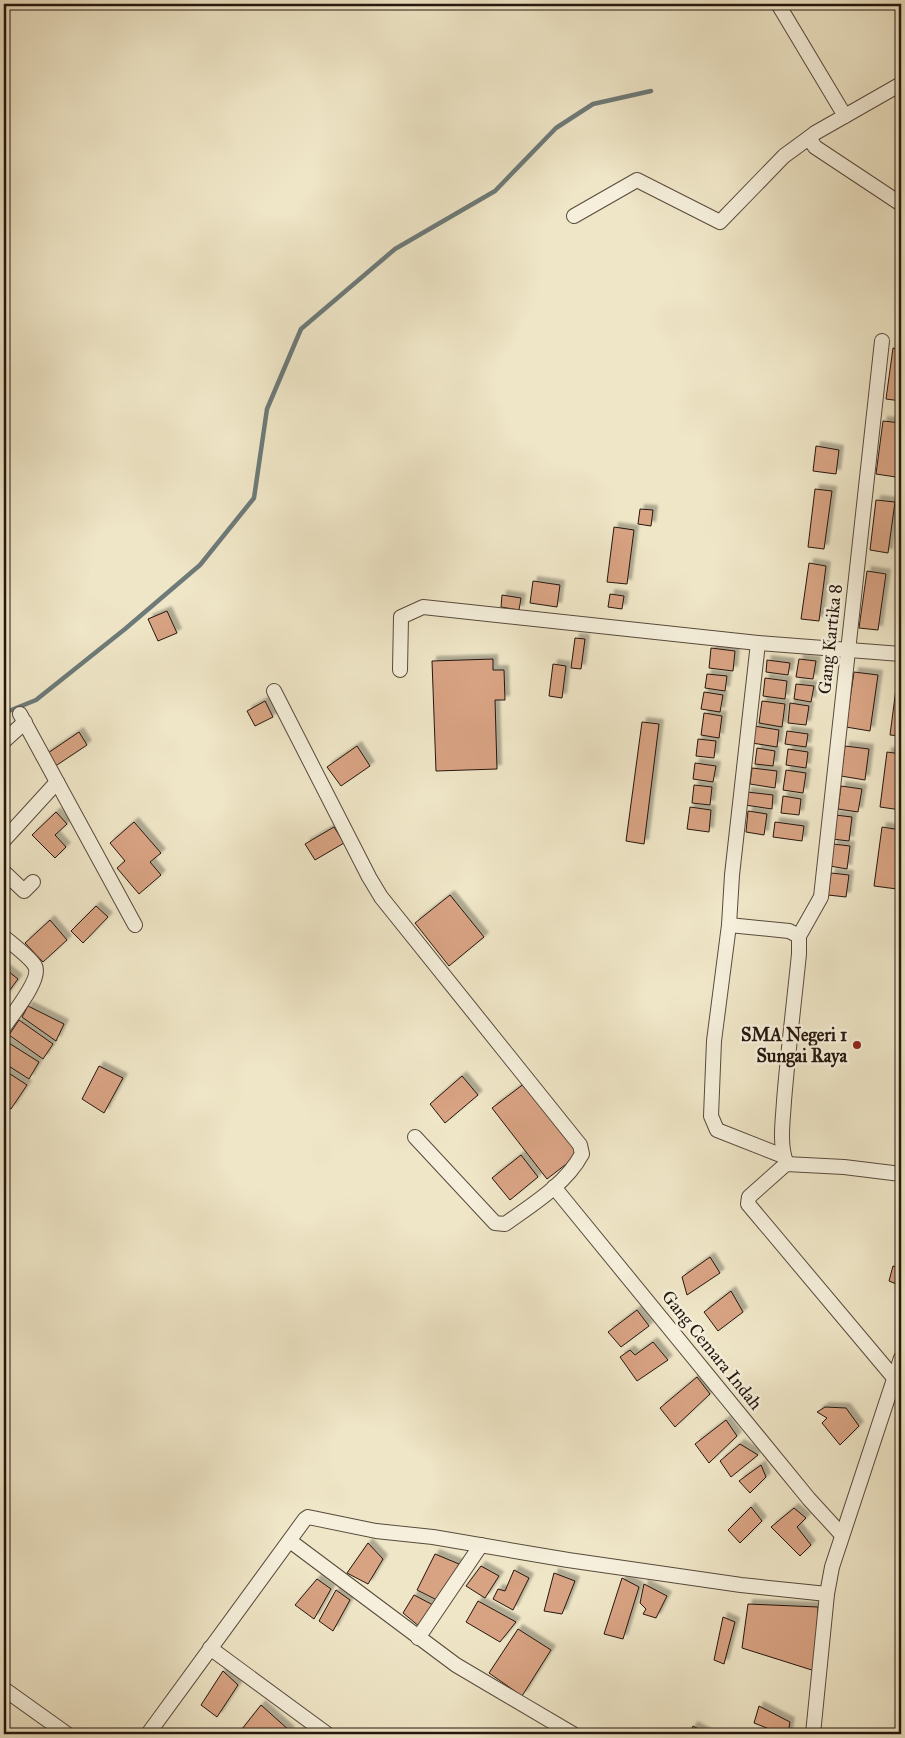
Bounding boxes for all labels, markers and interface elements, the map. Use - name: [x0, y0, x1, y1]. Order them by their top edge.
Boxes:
- street label: Gang Kartika 8: [813, 583, 848, 695]
- place label: SMA Negeri 1 Sungai Raya: [741, 1024, 847, 1068]
- marker: SMA Negeri 1 Sungai Raya: [851, 1039, 863, 1051]
- street label: Gang Cemara Indah: [656, 1286, 767, 1415]

